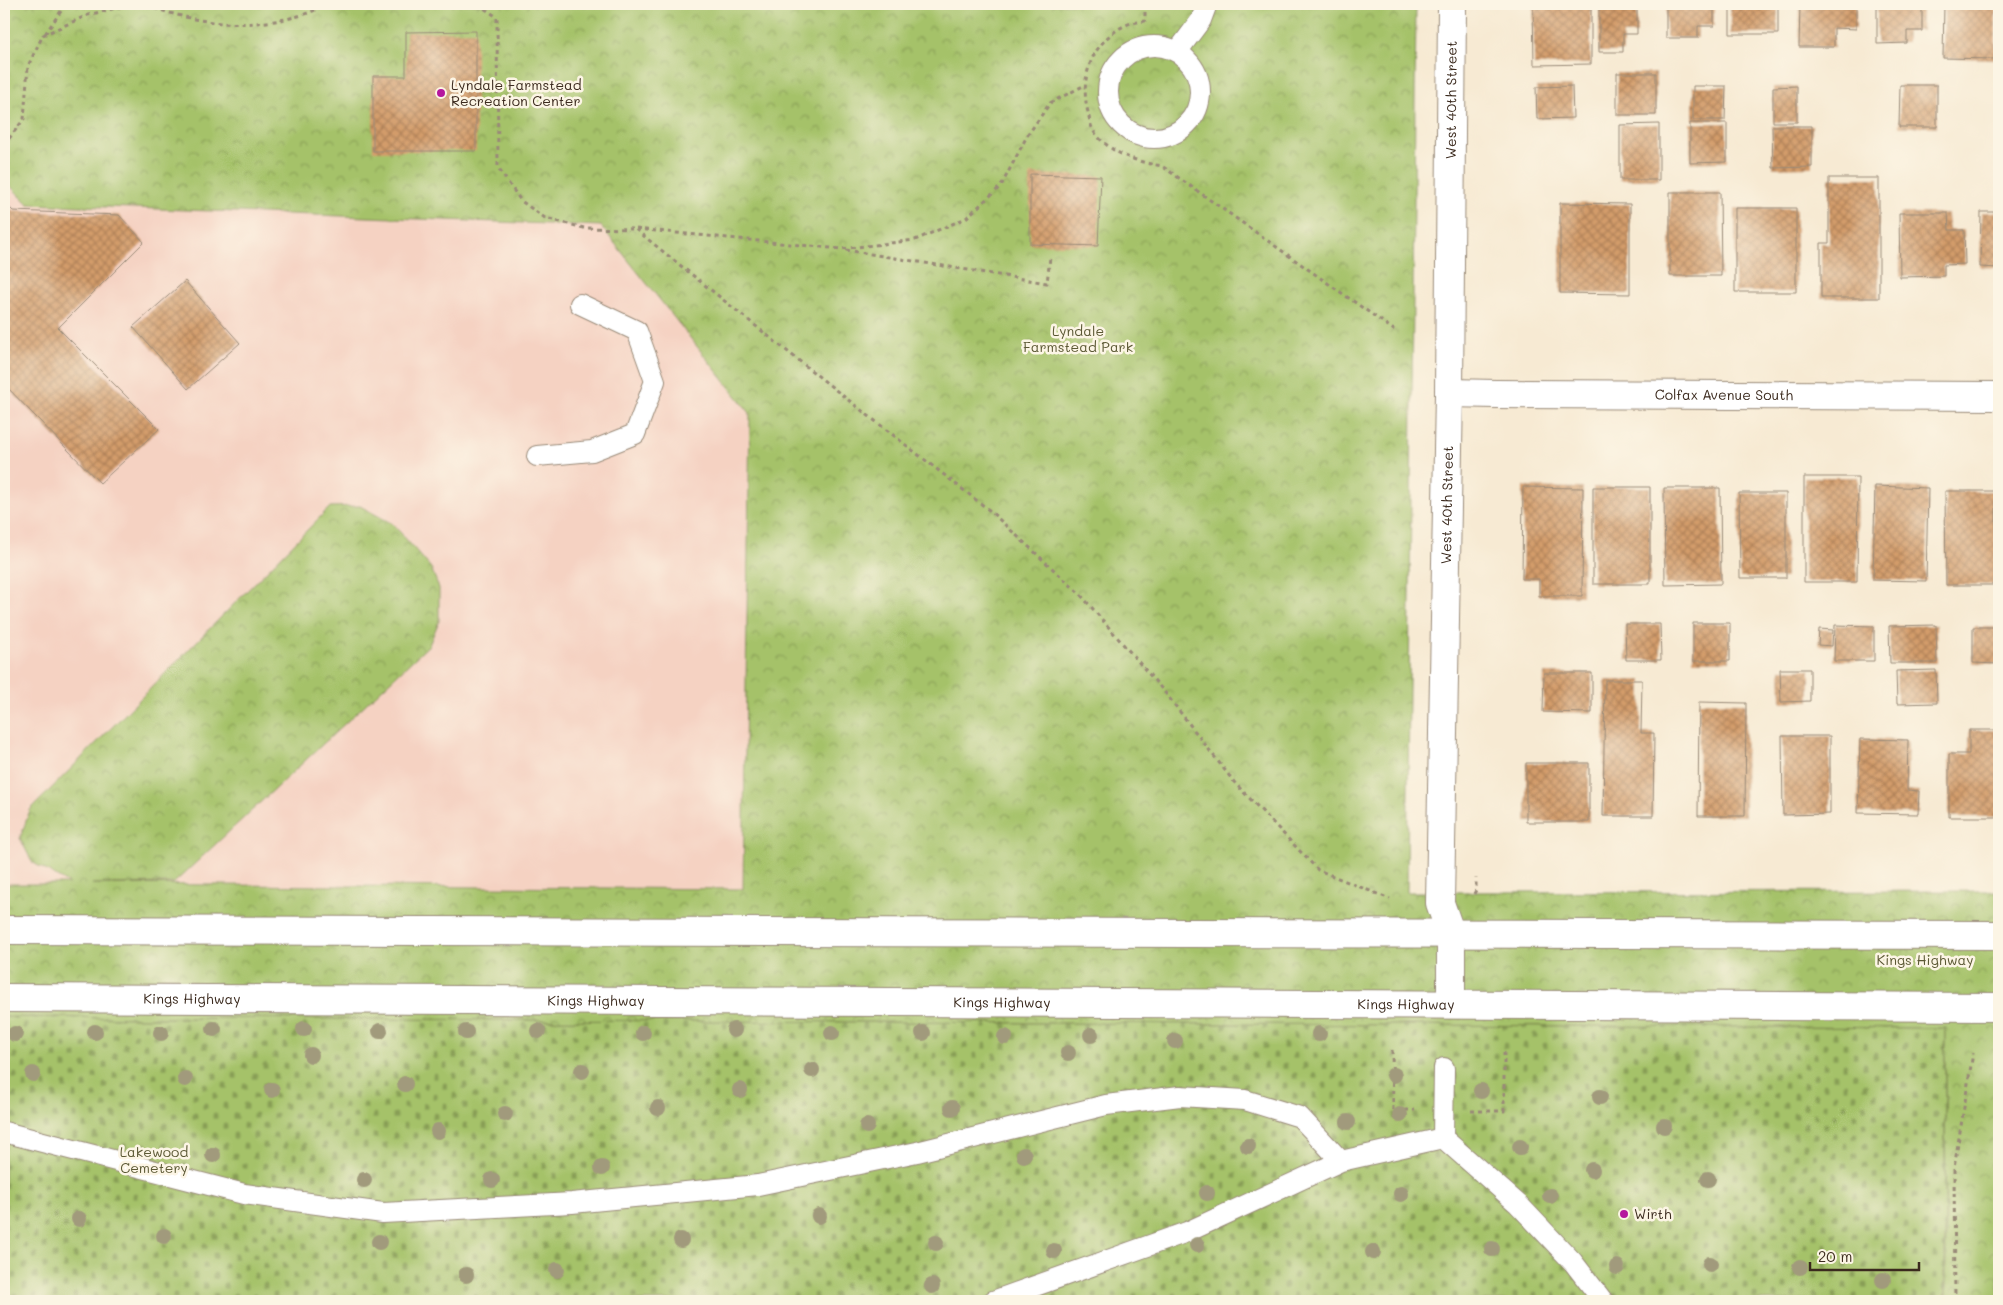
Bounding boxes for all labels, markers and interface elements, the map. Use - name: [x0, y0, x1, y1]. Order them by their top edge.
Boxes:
- street label: West 40th Street: [1441, 41, 1461, 159]
- place label: Lyndale Farmstead Recreation Center: [451, 75, 582, 110]
- marker: Lyndale Farmstead Recreation Center: [435, 87, 447, 99]
- park label: Lyndale Farmstead Park: [1023, 321, 1133, 356]
- street label: Colfax Avenue South: [1655, 385, 1793, 404]
- street label: West 40th Street: [1436, 446, 1457, 564]
- park label: Kings Highway: [1876, 950, 1974, 969]
- street label: Kings Highway: [143, 989, 241, 1008]
- street label: Kings Highway: [547, 990, 645, 1010]
- street label: Kings Highway: [953, 992, 1051, 1012]
- street label: Kings Highway: [1357, 994, 1455, 1014]
- park label: Lakewood Cemetery: [120, 1142, 188, 1177]
- place label: Wirth: [1634, 1204, 1672, 1223]
- marker: Wirth: [1618, 1208, 1630, 1220]
- scale bar: [1810, 1240, 1919, 1272]
- text: 20 m: [1818, 1246, 1852, 1266]

